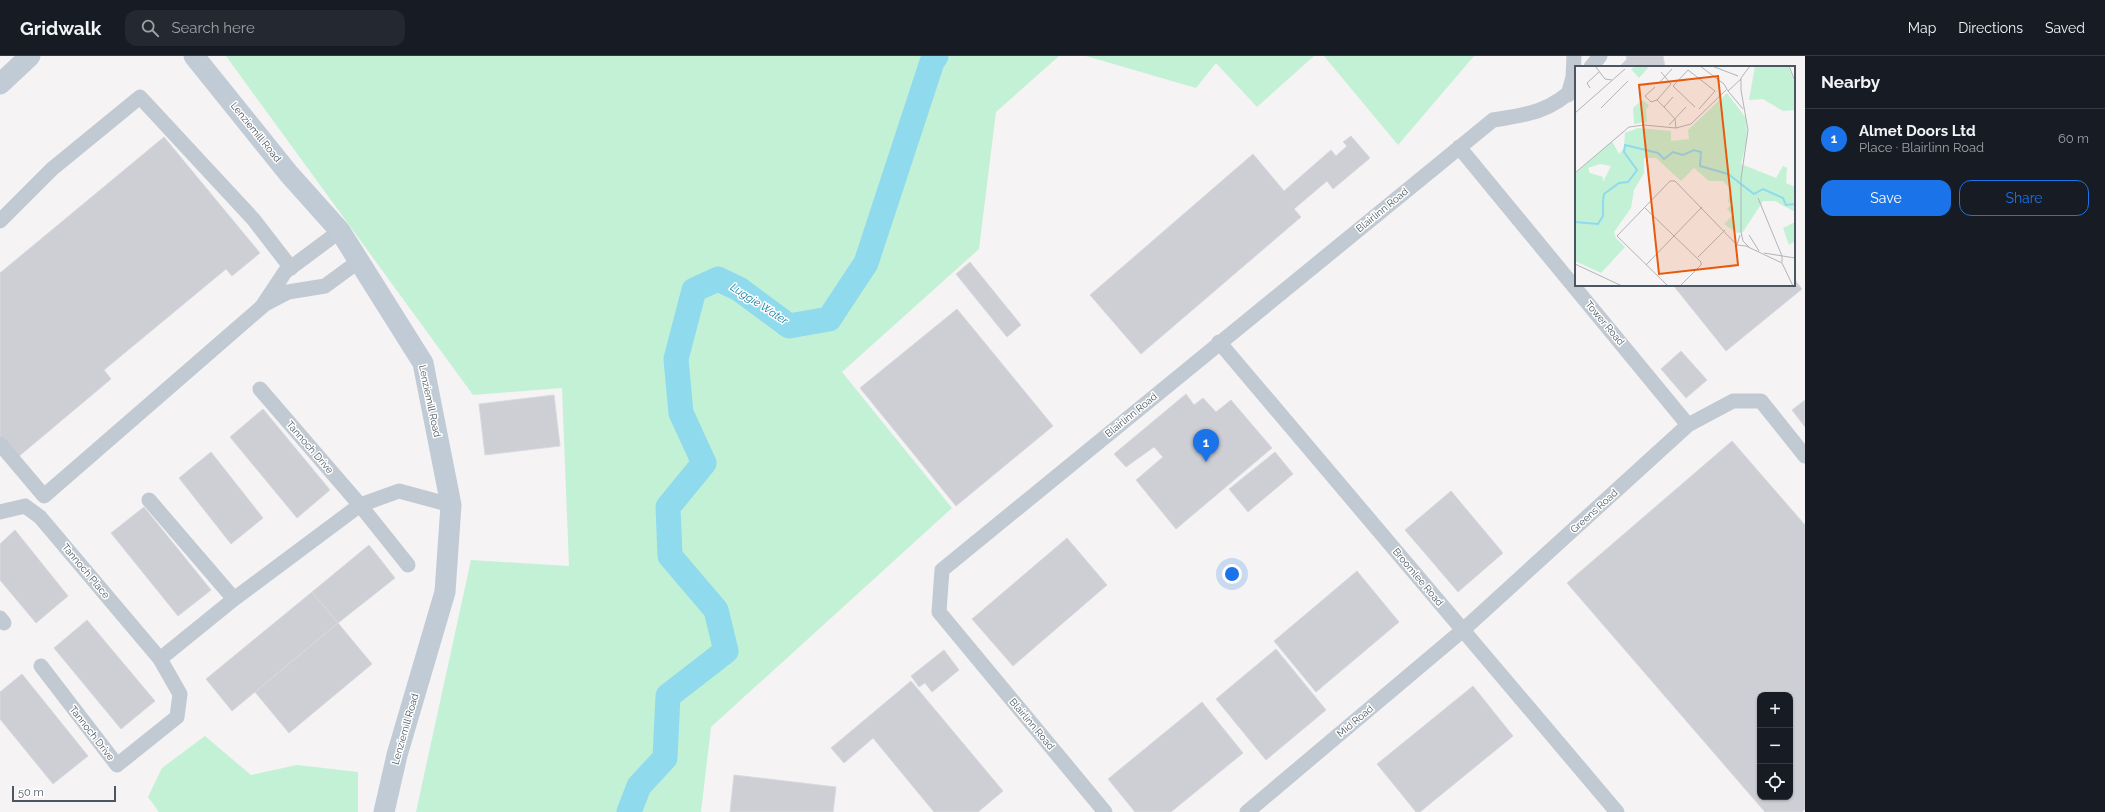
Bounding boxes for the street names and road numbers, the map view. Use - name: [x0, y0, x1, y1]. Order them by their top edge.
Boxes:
- street label: Lenziemill Road: [229, 100, 283, 164]
- street label: Blairlinn Road: [1354, 186, 1410, 234]
- street label: Tower Road: [1583, 299, 1627, 347]
- street label: Lenziemill Road: [417, 364, 443, 438]
- street label: Blairlinn Road: [1103, 391, 1159, 439]
- street label: Tannoch Drive: [284, 419, 336, 476]
- street label: Greens Road: [1568, 487, 1620, 535]
- street label: Tannoch Place: [60, 542, 112, 601]
- street label: Broomlee Road: [1391, 546, 1445, 608]
- street label: Lenziemill Road: [390, 692, 420, 766]
- street label: Blairlinn Road: [1007, 696, 1057, 752]
- street label: Mid Road: [1335, 703, 1375, 739]
- street label: Tannoch Drive: [67, 704, 117, 762]

